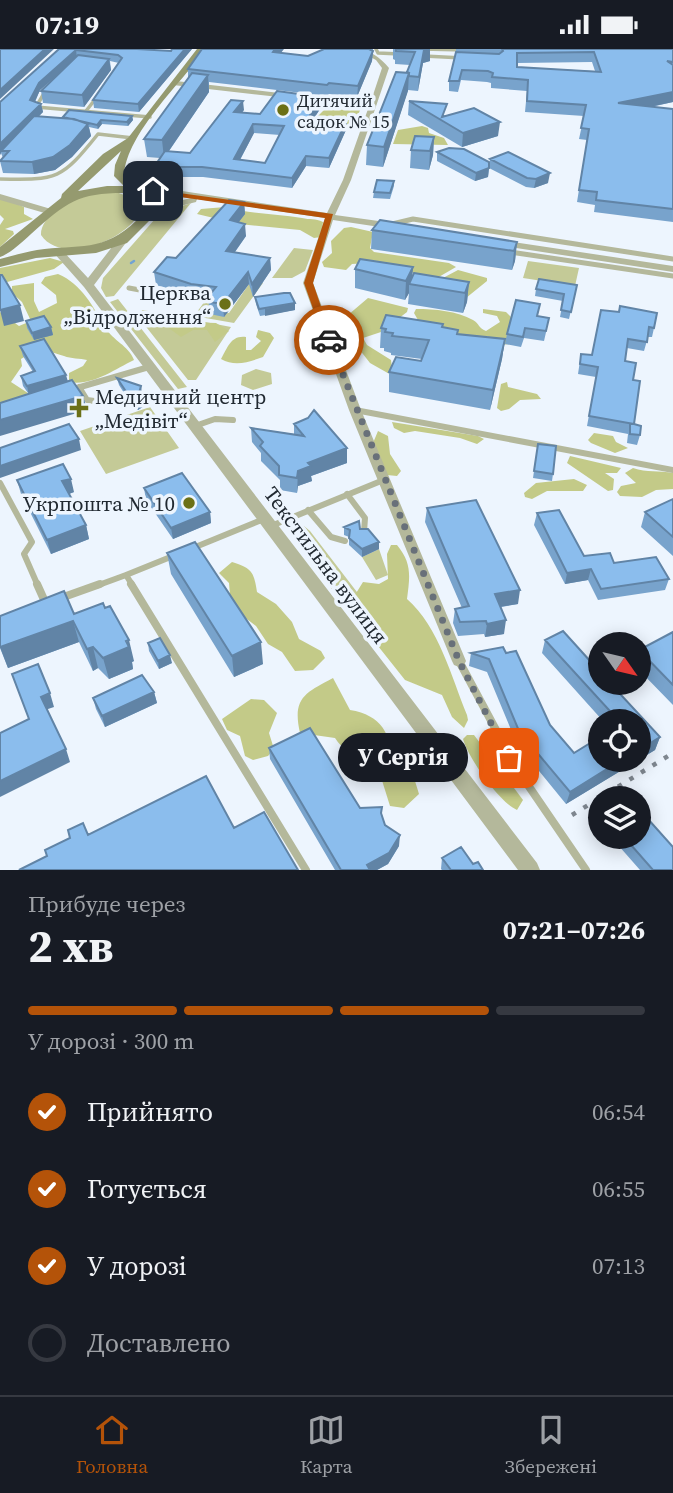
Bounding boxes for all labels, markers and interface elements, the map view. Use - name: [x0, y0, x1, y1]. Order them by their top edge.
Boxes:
- text: 07:19: [35, 7, 99, 43]
- place label: Дитячий садок № 15: [297, 88, 390, 134]
- marker: Дитячий садок № 15: [275, 102, 291, 118]
- pin: [123, 161, 183, 221]
- icon: home: [134, 172, 172, 210]
- place label: Церква „Відродження“: [64, 278, 211, 331]
- marker: Церква „Відродження“: [217, 296, 233, 312]
- courier: [294, 305, 364, 375]
- icon: car: [310, 321, 348, 359]
- place label: Медичний центр „Медівіт“: [95, 382, 266, 435]
- marker: Медичний центр „Медівіт“: [69, 398, 89, 418]
- street label: Текстильна вулиця: [257, 480, 395, 650]
- place label: Укрпошта № 10: [23, 489, 175, 518]
- marker: Укрпошта № 10: [181, 495, 197, 511]
- north arrow: [588, 632, 651, 695]
- map controls: [588, 632, 651, 849]
- button: locate: [588, 709, 651, 772]
- pin: [479, 728, 539, 788]
- callout: У Сергія: [337, 733, 467, 783]
- icon: bag: [490, 739, 528, 777]
- text: У Сергія: [358, 741, 448, 773]
- button: layers: [588, 786, 651, 849]
- text: Прибуде через: [28, 888, 185, 920]
- text: 07:21–07:26: [503, 912, 645, 948]
- text: 2 хв: [28, 914, 113, 977]
- text: У дорозі · 300 m: [28, 1025, 194, 1057]
- icon: check: [28, 1093, 66, 1131]
- text: Прийнято: [87, 1094, 213, 1130]
- text: 06:54: [592, 1096, 645, 1128]
- icon: check: [28, 1170, 66, 1208]
- text: Готується: [87, 1171, 207, 1207]
- text: 06:55: [592, 1173, 645, 1205]
- icon: check: [28, 1247, 66, 1285]
- text: У дорозі: [87, 1248, 187, 1284]
- text: 07:13: [592, 1250, 645, 1282]
- text: Доставлено: [87, 1325, 230, 1361]
- tab: Головна: [76, 1411, 148, 1479]
- tab: Карта: [300, 1411, 353, 1479]
- tab: Збережені: [505, 1411, 597, 1479]

